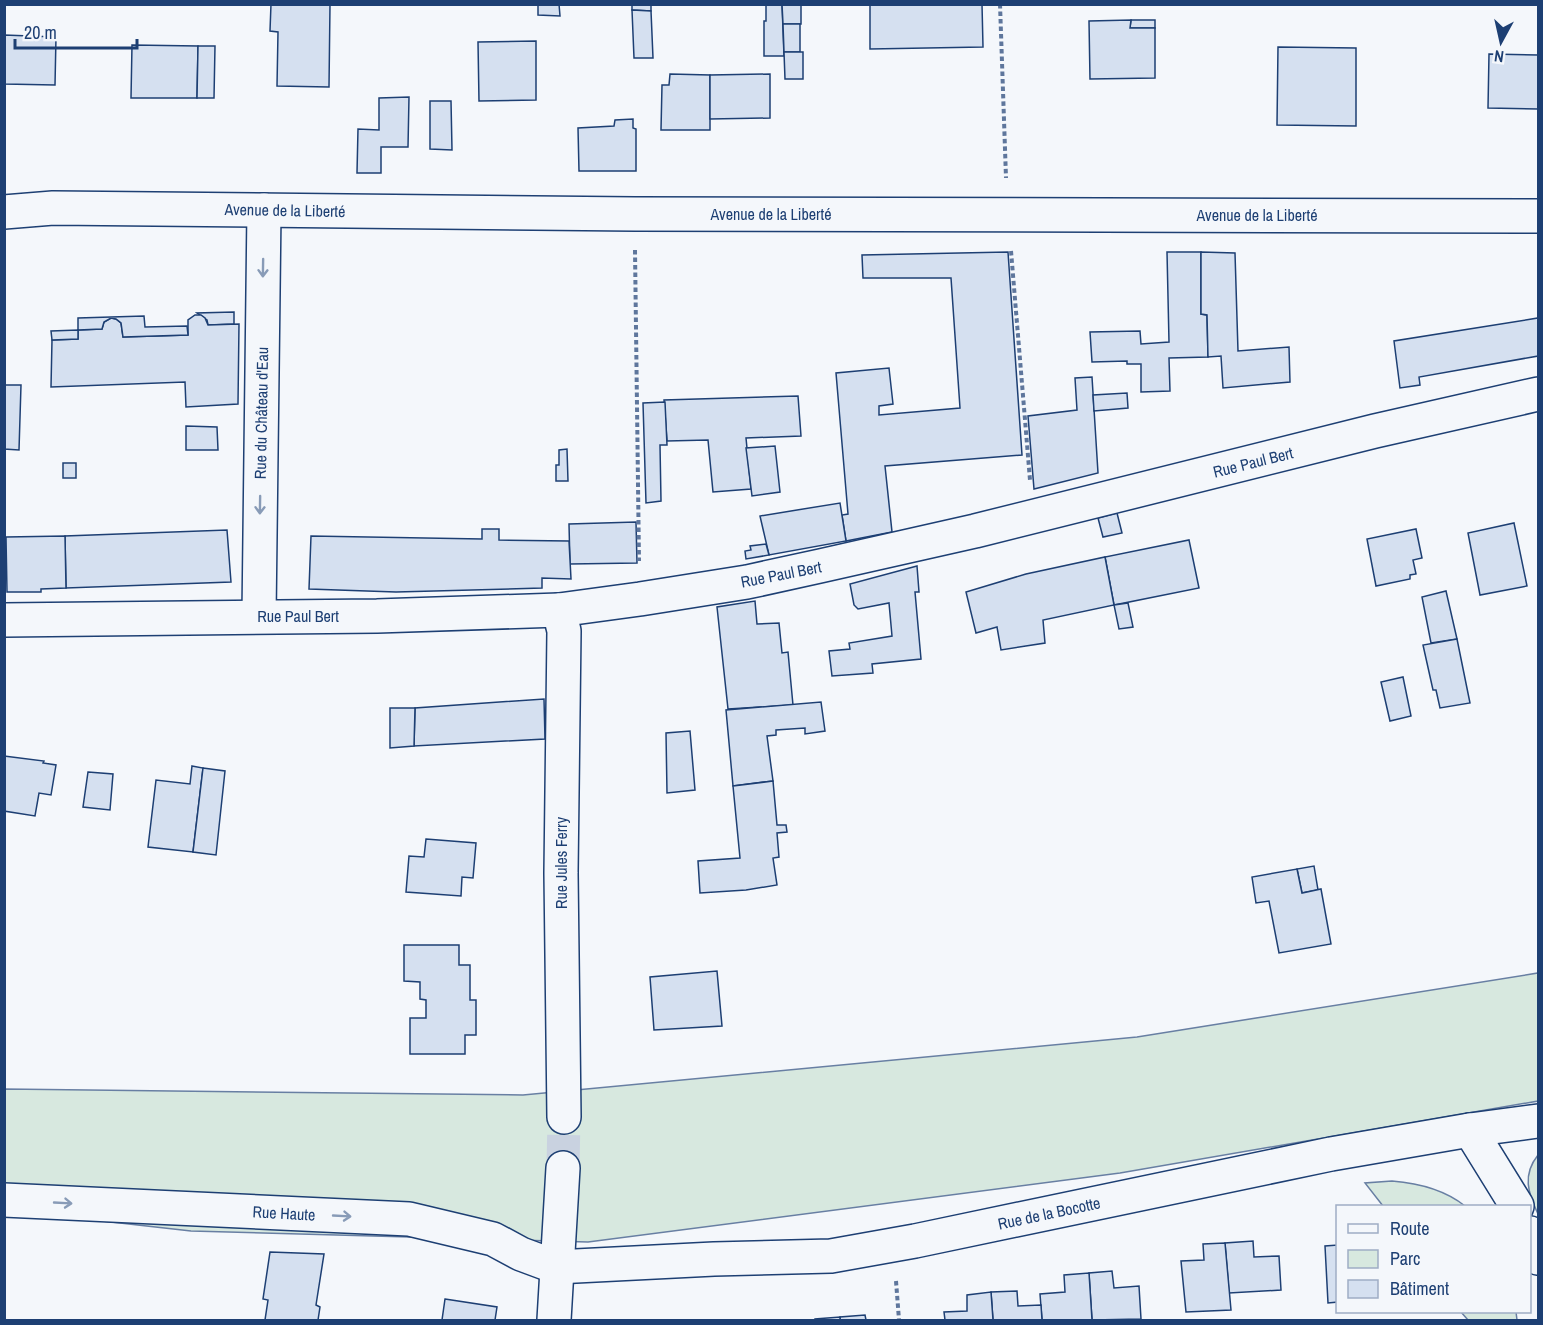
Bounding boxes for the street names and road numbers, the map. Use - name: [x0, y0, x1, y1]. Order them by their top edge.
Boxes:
- street label: Avenue de la Liberté: [223, 198, 346, 222]
- street label: Avenue de la Liberté: [710, 203, 831, 225]
- street label: Avenue de la Liberté: [1196, 204, 1317, 226]
- street label: Rue du Château d'Eau: [249, 347, 273, 479]
- street label: Rue Paul Bert: [1211, 441, 1296, 483]
- street label: Rue Paul Bert: [739, 555, 824, 593]
- street label: Rue Paul Bert: [257, 605, 339, 627]
- street label: Rue Jules Ferry: [550, 817, 572, 909]
- street label: Rue de la Bocotte: [996, 1191, 1102, 1235]
- street label: Rue Haute: [252, 1200, 316, 1226]

